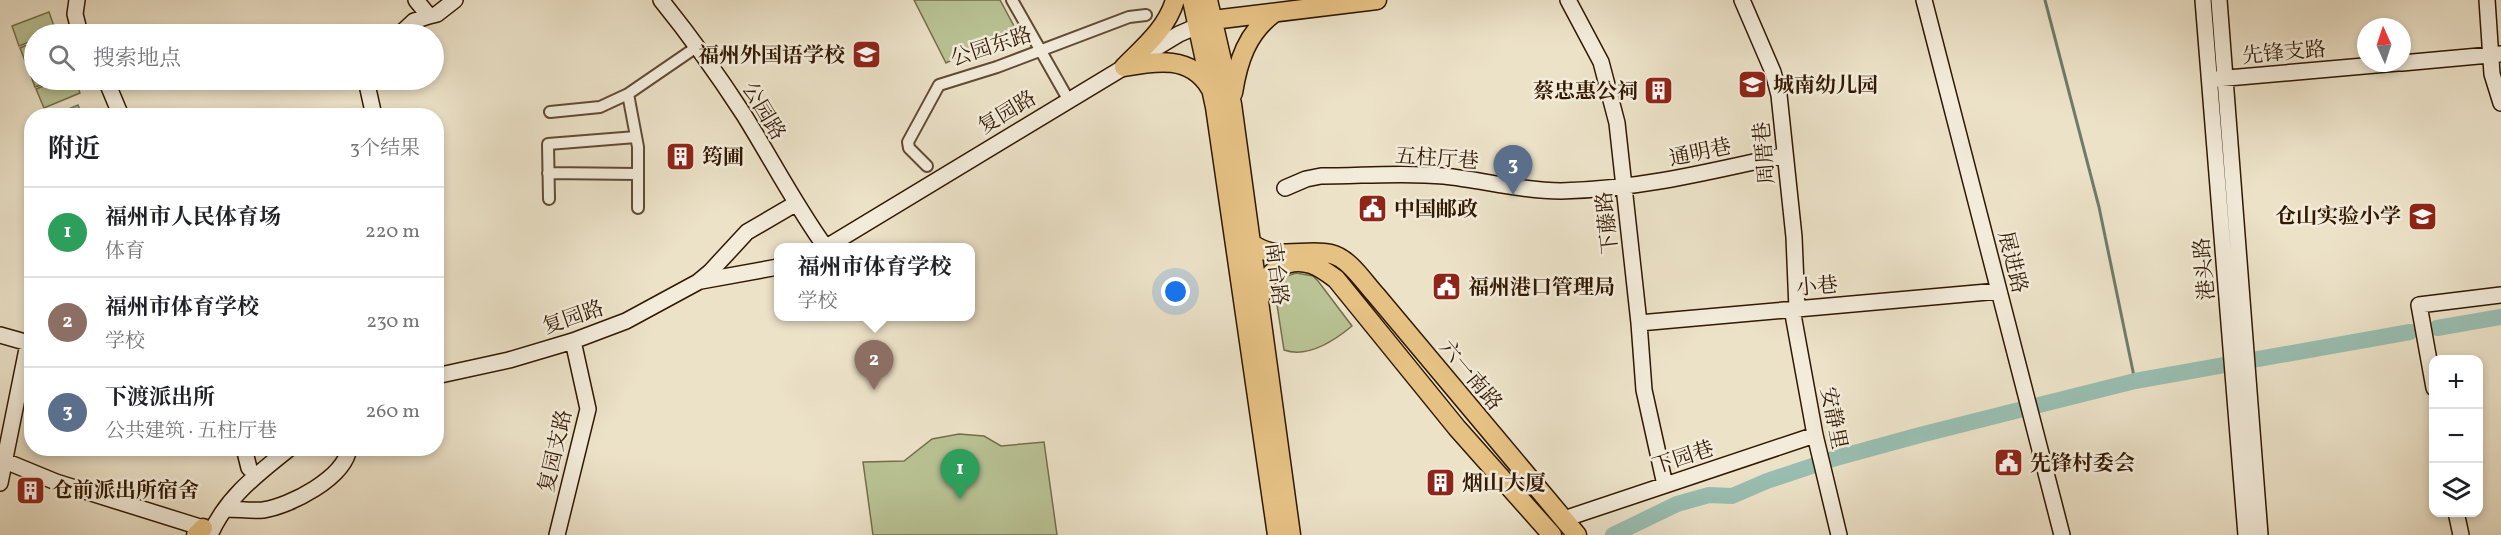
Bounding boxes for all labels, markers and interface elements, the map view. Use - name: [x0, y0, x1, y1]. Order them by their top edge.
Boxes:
- north arrow: [2357, 18, 2411, 72]
- street label: 公园东路: [947, 21, 1036, 74]
- search box: [24, 24, 444, 90]
- street label: 先锋支路: [2241, 35, 2327, 72]
- school or university icon: 福州外国语学校: [850, 39, 882, 71]
- icon: search: [45, 41, 78, 74]
- place label: 福州外国语学校: [698, 42, 845, 71]
- text: 搜索地点: [93, 44, 181, 75]
- school or university icon: 城南幼儿园: [1736, 69, 1768, 101]
- place label: 城南幼儿园: [1773, 72, 1878, 101]
- building icon: 蔡忠惠公祠: [1643, 75, 1675, 107]
- street label: 公园路: [734, 77, 791, 146]
- place label: 蔡忠惠公祠: [1533, 78, 1638, 107]
- street label: 复园路: [973, 85, 1042, 142]
- street label: 周厝巷: [1748, 120, 1783, 186]
- text: 附近: [48, 132, 100, 168]
- street label: 通明巷: [1666, 133, 1734, 174]
- text: 3个结果: [350, 135, 420, 163]
- building icon: 筠圃: [665, 141, 697, 173]
- street label: 五柱厅巷: [1394, 142, 1480, 177]
- place label: 筠圃: [702, 144, 744, 173]
- pin: 3: [1494, 146, 1532, 195]
- street label: 下藤路: [1591, 190, 1626, 256]
- public building icon: 中国邮政: [1357, 193, 1389, 225]
- place label: 中国邮政: [1394, 196, 1478, 225]
- school or university icon: 仓山实验小学: [2406, 200, 2438, 232]
- text: 福州市人民体育场: [105, 203, 281, 234]
- place label: 仓山实验小学: [2275, 203, 2401, 232]
- text: 1: [63, 218, 72, 246]
- text: 220 m: [365, 218, 420, 246]
- street label: 展进路: [1990, 228, 2033, 296]
- street label: 港头路: [2188, 236, 2223, 302]
- text: 体育: [105, 238, 145, 266]
- street label: 南台路: [1257, 241, 1294, 307]
- popup: [774, 243, 975, 321]
- text: 福州市体育学校: [797, 253, 952, 284]
- public building icon: 福州港口管理局: [1431, 271, 1463, 303]
- street label: 小巷: [1795, 271, 1839, 304]
- place label: 福州港口管理局: [1468, 274, 1615, 303]
- your location: [1161, 277, 1190, 306]
- text: 学校: [797, 288, 837, 316]
- text: 福州市体育学校: [105, 293, 259, 324]
- street label: 复园路: [539, 294, 608, 342]
- text: 2: [62, 308, 73, 336]
- text: 230 m: [366, 308, 420, 336]
- text: 学校: [105, 328, 145, 356]
- street label: 六一南路: [1432, 334, 1508, 417]
- pin: 2: [854, 340, 894, 390]
- map controls: [2429, 355, 2483, 517]
- button: +: [2429, 355, 2483, 409]
- text: 下渡派出所: [105, 383, 215, 414]
- street label: 安静里: [1812, 385, 1853, 452]
- text: 3: [62, 398, 73, 426]
- text: 260 m: [365, 398, 420, 426]
- street label: 复园支路: [533, 407, 580, 496]
- button: −: [2429, 409, 2483, 463]
- text: 公共建筑 · 五柱厅巷: [105, 418, 277, 446]
- street label: 下园巷: [1649, 435, 1718, 482]
- public building icon: 先锋村委会: [1993, 447, 2025, 479]
- pin: 1: [940, 450, 980, 499]
- place label: 先锋村委会: [2030, 450, 2135, 479]
- button: layers: [2429, 463, 2483, 517]
- building icon: 烟山大厦: [1425, 467, 1457, 499]
- place label: 烟山大厦: [1462, 470, 1546, 499]
- building icon: 仓前派出所宿舍: [15, 474, 47, 506]
- place label: 仓前派出所宿舍: [52, 477, 199, 506]

